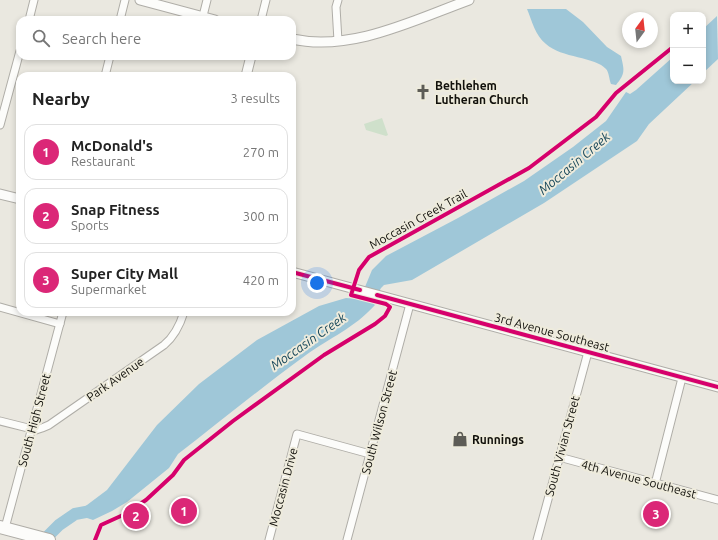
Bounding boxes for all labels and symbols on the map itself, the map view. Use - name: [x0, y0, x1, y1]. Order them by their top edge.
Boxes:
- north arrow: [622, 12, 658, 48]
- place label: Bethlehem Lutheran Church: [435, 79, 528, 106]
- church icon: Bethlehem Lutheran Church: [414, 83, 432, 101]
- water label: Moccasin Creek: [535, 129, 613, 197]
- street label: Moccasin Creek Trail: [367, 187, 469, 251]
- your location: [307, 273, 327, 293]
- water label: Moccasin Creek: [268, 310, 349, 372]
- street label: 3rd Avenue Southeast: [493, 310, 611, 354]
- street label: Park Avenue: [84, 354, 146, 404]
- street label: South Wilson Street: [359, 368, 399, 475]
- street label: South High Street: [15, 372, 53, 468]
- street label: South Vivian Street: [542, 394, 582, 498]
- shop icon: Runnings: [451, 430, 469, 448]
- place label: Runnings: [472, 433, 524, 446]
- street label: Moccasin Drive: [266, 446, 300, 528]
- street label: 4th Avenue Southeast: [580, 457, 698, 501]
- pin: 1: [171, 496, 197, 526]
- pin: 3: [643, 499, 669, 529]
- pin: 2: [123, 501, 149, 531]

